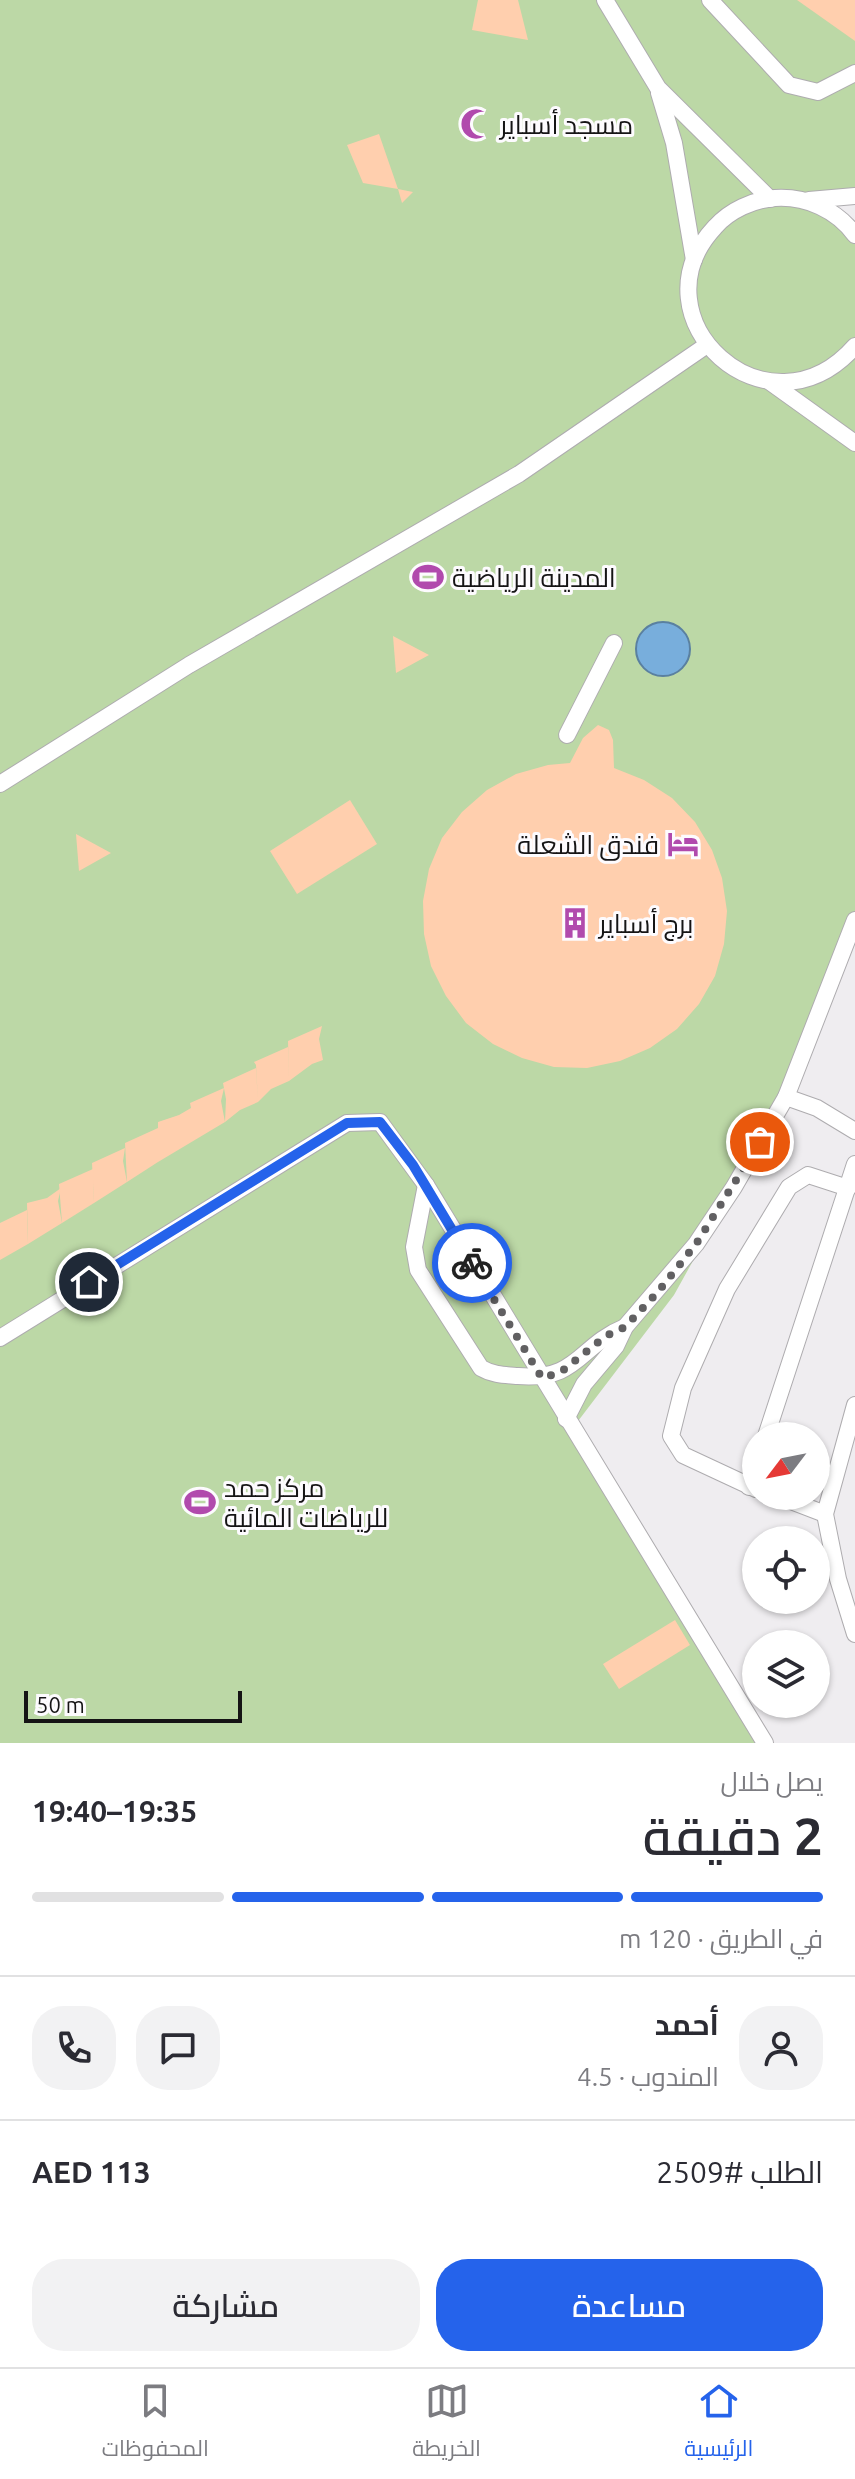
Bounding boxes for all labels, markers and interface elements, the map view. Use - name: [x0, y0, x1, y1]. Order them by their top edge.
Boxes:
- mosque icon: مسجد أسباير: [459, 107, 493, 141]
- place label: مسجد أسباير: [498, 108, 633, 140]
- sports icon: المدينة الرياضية: [411, 560, 445, 594]
- place label: المدينة الرياضية: [452, 563, 616, 593]
- hotel icon: فندق الشعلة: [666, 827, 700, 861]
- place label: فندق الشعلة: [517, 830, 659, 861]
- building icon: برج أسباير: [558, 906, 592, 940]
- place label: برج أسباير: [597, 907, 693, 941]
- pin: [726, 1108, 794, 1176]
- icon: bag: [738, 1120, 782, 1164]
- courier: [432, 1223, 512, 1303]
- icon: bike: [450, 1241, 494, 1285]
- pin: [55, 1248, 123, 1316]
- icon: home: [67, 1260, 111, 1304]
- north arrow: [742, 1422, 830, 1510]
- map controls: [742, 1422, 830, 1718]
- place label: مركز حمد للرياضات المائية: [224, 1473, 388, 1533]
- sports icon: مركز حمد للرياضات المائية: [183, 1485, 217, 1519]
- button: locate: [742, 1526, 830, 1614]
- button: layers: [742, 1630, 830, 1718]
- scale bar: [24, 1687, 242, 1723]
- text: 50 m: [36, 1692, 85, 1717]
- text: يصل خلال: [721, 1767, 823, 1796]
- text: 19:35–19:40: [32, 1794, 197, 1828]
- text: 2 دقيقة: [643, 1807, 823, 1865]
- text: في الطريق · 120 m: [619, 1924, 823, 1953]
- button: phone: [32, 2006, 116, 2090]
- button: chat: [136, 2006, 220, 2090]
- button: person: [739, 2006, 823, 2090]
- text: أحمد: [655, 2007, 719, 2041]
- text: المندوب · 4.5: [577, 2062, 719, 2091]
- text: AED 113: [32, 2155, 151, 2189]
- text: الطلب #2509: [656, 2155, 823, 2189]
- button: مشاركة: [32, 2259, 420, 2351]
- button: مساعدة: [436, 2259, 823, 2351]
- tab: المحفوظات: [102, 2379, 209, 2469]
- tab: الخريطة: [412, 2379, 481, 2469]
- tab: الرئيسية: [684, 2379, 753, 2469]

